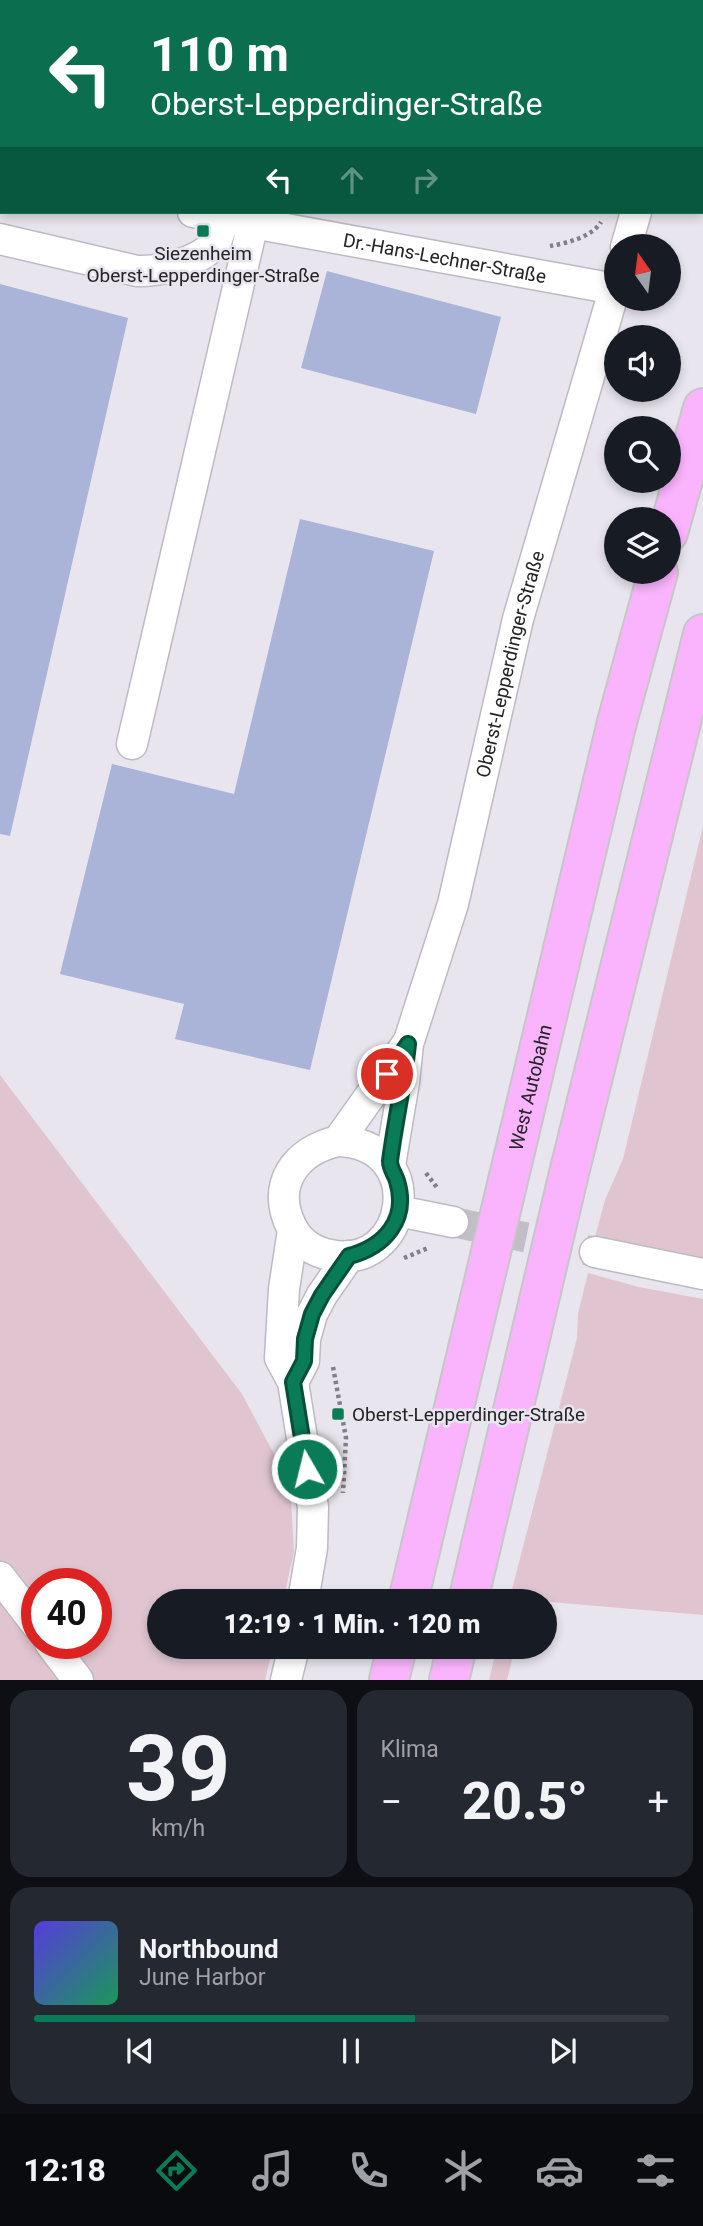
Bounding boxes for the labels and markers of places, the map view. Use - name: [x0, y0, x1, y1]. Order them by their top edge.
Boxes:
- marker: Siezenheim Oberst-Lepperdinger-Straße: [195, 223, 211, 239]
- place label: Siezenheim Oberst-Lepperdinger-Straße: [86, 242, 320, 287]
- pin: [357, 1044, 417, 1104]
- place label: Oberst-Lepperdinger-Straße: [352, 1403, 585, 1426]
- marker: Oberst-Lepperdinger-Straße: [330, 1406, 346, 1422]

